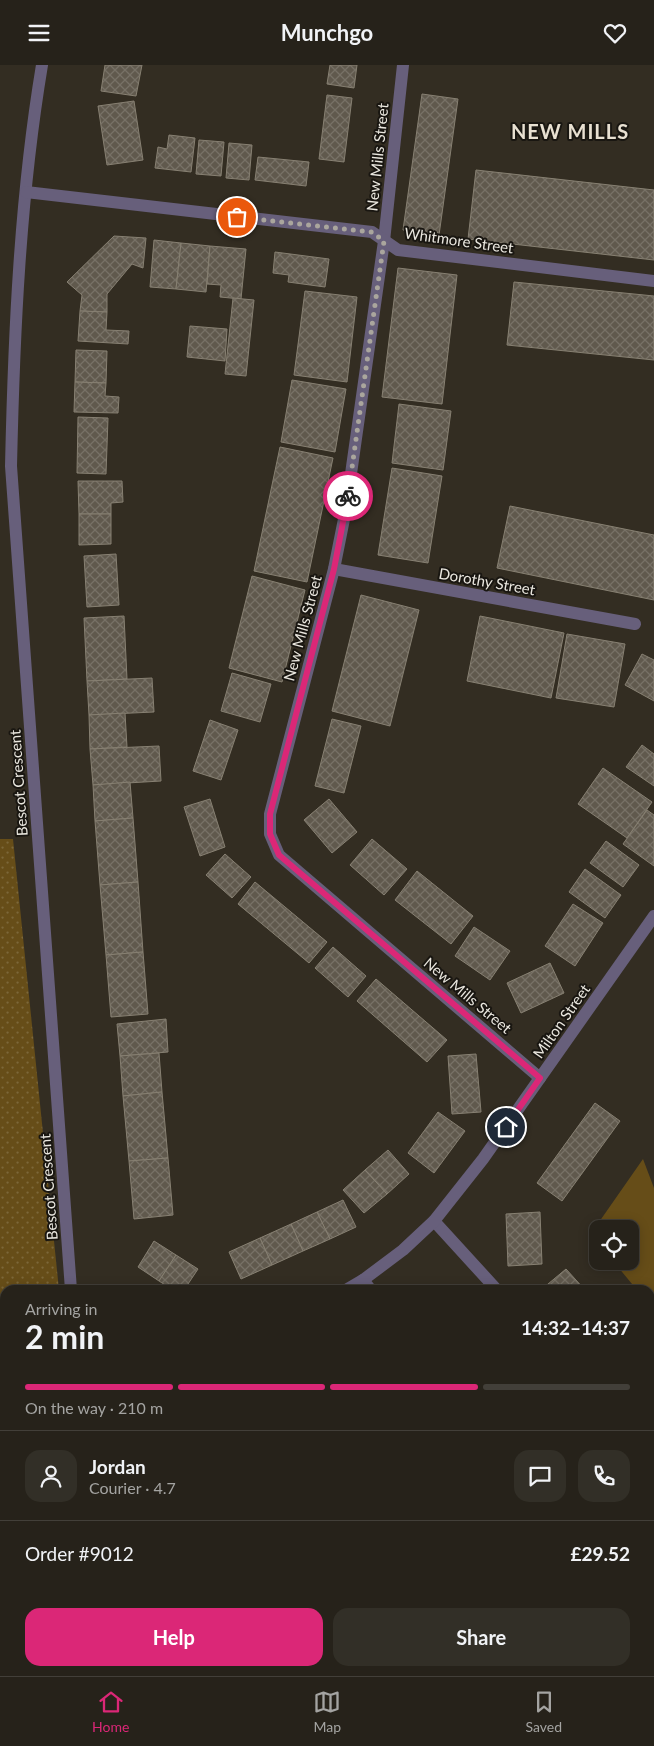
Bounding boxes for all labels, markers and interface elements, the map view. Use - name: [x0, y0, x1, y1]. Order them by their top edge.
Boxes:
- icon: menu: [25, 19, 53, 47]
- text: Munchgo: [281, 19, 373, 46]
- icon: heart: [601, 19, 629, 47]
- street label: New Mills Street: [362, 101, 392, 212]
- district label: NEW MILLS: [511, 119, 629, 143]
- pin: [216, 196, 258, 238]
- icon: bag: [223, 203, 251, 231]
- street label: Whitmore Street: [403, 223, 515, 257]
- courier: [323, 471, 373, 521]
- icon: bike: [334, 482, 362, 510]
- street label: Dorothy Street: [437, 564, 537, 598]
- street label: New Mills Street: [279, 573, 325, 683]
- street label: Bescot Crescent: [5, 729, 31, 837]
- street label: New Mills Street: [421, 953, 516, 1037]
- street label: Milton Street: [529, 980, 594, 1062]
- pin: [485, 1106, 527, 1148]
- icon: home: [492, 1113, 520, 1141]
- street label: Bescot Crescent: [35, 1133, 61, 1241]
- map controls: [589, 1220, 639, 1270]
- button: locate: [589, 1220, 639, 1270]
- text: Arriving in: [25, 1299, 98, 1318]
- text: 14:32–14:37: [521, 1316, 630, 1339]
- text: 2 min: [25, 1317, 104, 1356]
- text: On the way · 210 m: [25, 1398, 163, 1417]
- button: person: [25, 1450, 77, 1502]
- button: chat: [514, 1450, 566, 1502]
- button: phone: [578, 1450, 630, 1502]
- text: Jordan: [89, 1455, 146, 1478]
- text: Courier · 4.7: [89, 1478, 176, 1497]
- text: Order #9012: [25, 1542, 134, 1565]
- text: £29.52: [570, 1542, 630, 1565]
- button: Help: [25, 1608, 323, 1666]
- button: Share: [333, 1608, 630, 1666]
- tab: Home: [92, 1688, 129, 1735]
- tab: Map: [313, 1688, 341, 1735]
- tab: Saved: [525, 1688, 562, 1735]

